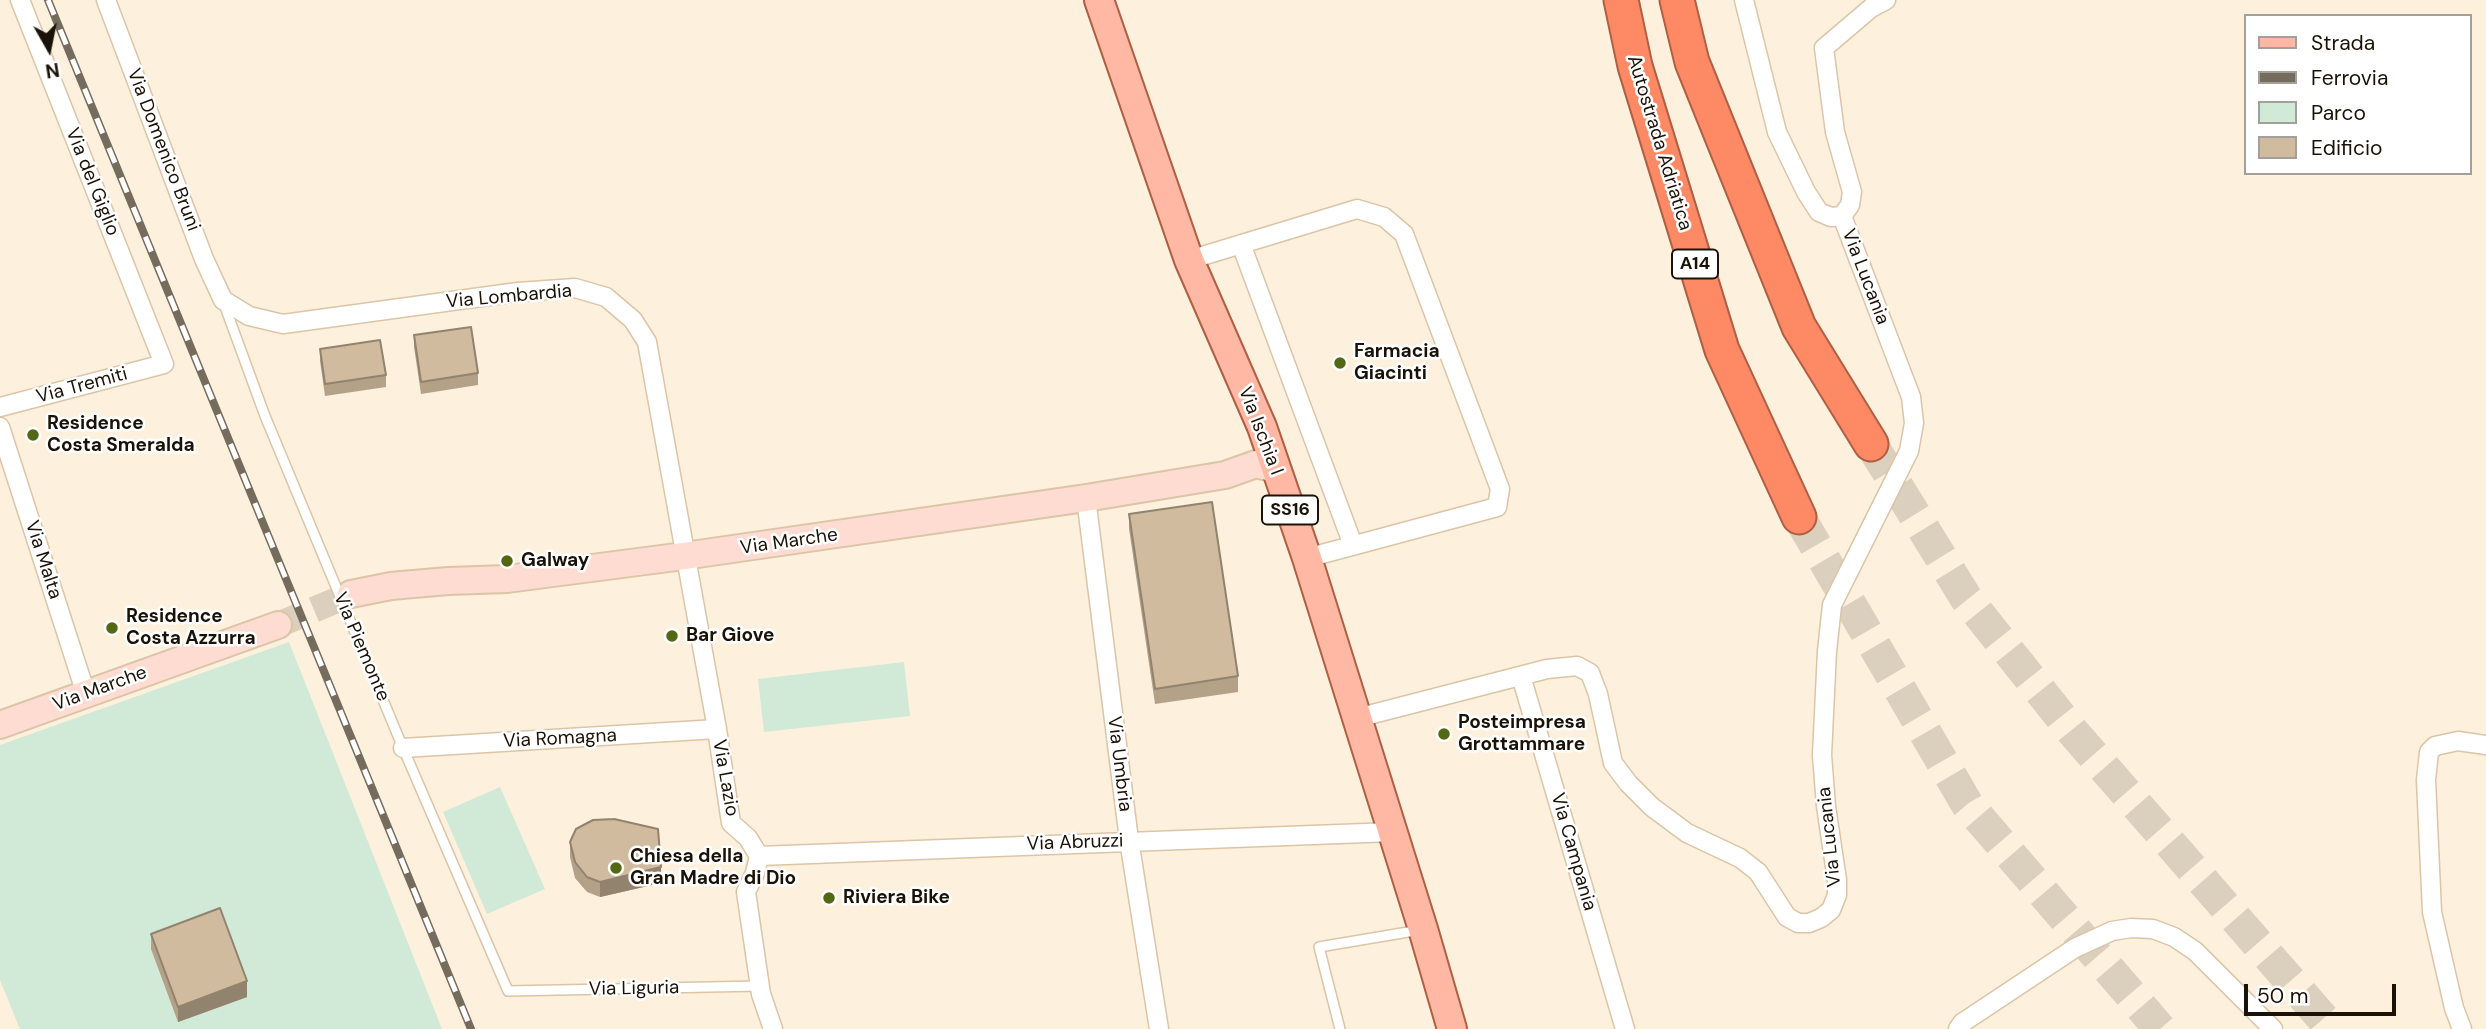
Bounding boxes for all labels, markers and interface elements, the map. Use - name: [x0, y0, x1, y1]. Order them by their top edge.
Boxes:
- north arrow: [14, 14, 84, 84]
- legend: [2244, 14, 2472, 175]
- text: Strada: [2311, 29, 2375, 57]
- street label: Autostrada Adriatica: [1622, 53, 1696, 233]
- text: N: [44, 57, 61, 84]
- text: Ferrovia: [2311, 64, 2388, 92]
- street label: Via Domenico Bruni: [121, 66, 205, 234]
- text: Parco: [2311, 99, 2366, 127]
- street label: Via del Giglio: [60, 125, 124, 239]
- text: Edificio: [2311, 134, 2382, 162]
- street label: Via Lucania: [1836, 226, 1894, 328]
- road number: A14: [1672, 250, 1718, 278]
- street label: Via Lombardia: [445, 280, 573, 314]
- place label: Farmacia Giacinti: [1354, 341, 1440, 385]
- marker: Farmacia Giacinti: [1332, 355, 1348, 371]
- street label: Via Tremiti: [34, 363, 130, 409]
- street label: Via Ischia I: [1233, 384, 1287, 478]
- place label: Residence Costa Smeralda: [47, 413, 195, 457]
- marker: Residence Costa Smeralda: [25, 427, 41, 443]
- road number: SS16: [1262, 496, 1318, 524]
- street label: Via Malta: [20, 518, 66, 602]
- street label: Via Marche: [739, 524, 839, 560]
- place label: Galway: [521, 550, 589, 572]
- marker: Galway: [499, 553, 515, 569]
- street label: Via Piemonte: [328, 589, 394, 705]
- place label: Residence Costa Azzurra: [126, 606, 256, 650]
- marker: Residence Costa Azzurra: [104, 620, 120, 636]
- place label: Bar Giove: [686, 625, 774, 647]
- marker: Bar Giove: [664, 628, 680, 644]
- street label: Via Marche: [50, 661, 150, 717]
- place label: Posteimpresa Grottammare: [1458, 712, 1586, 756]
- street label: Via Umbria: [1102, 715, 1136, 813]
- street label: Via Romagna: [503, 725, 617, 753]
- marker: Posteimpresa Grottammare: [1436, 726, 1452, 742]
- street label: Via Lazio: [707, 738, 743, 818]
- street label: Via Lucania: [1813, 786, 1847, 888]
- street label: Via Campania: [1545, 790, 1601, 914]
- street label: Via Abruzzi: [1026, 830, 1124, 856]
- place label: Chiesa della Gran Madre di Dio: [630, 846, 796, 890]
- marker: Chiesa della Gran Madre di Dio: [608, 860, 624, 876]
- place label: Riviera Bike: [843, 887, 950, 909]
- marker: Riviera Bike: [821, 890, 837, 906]
- scale bar: [2248, 970, 2400, 1014]
- street label: Via Liguria: [588, 977, 680, 1001]
- text: 50 m: [2257, 982, 2308, 1010]

